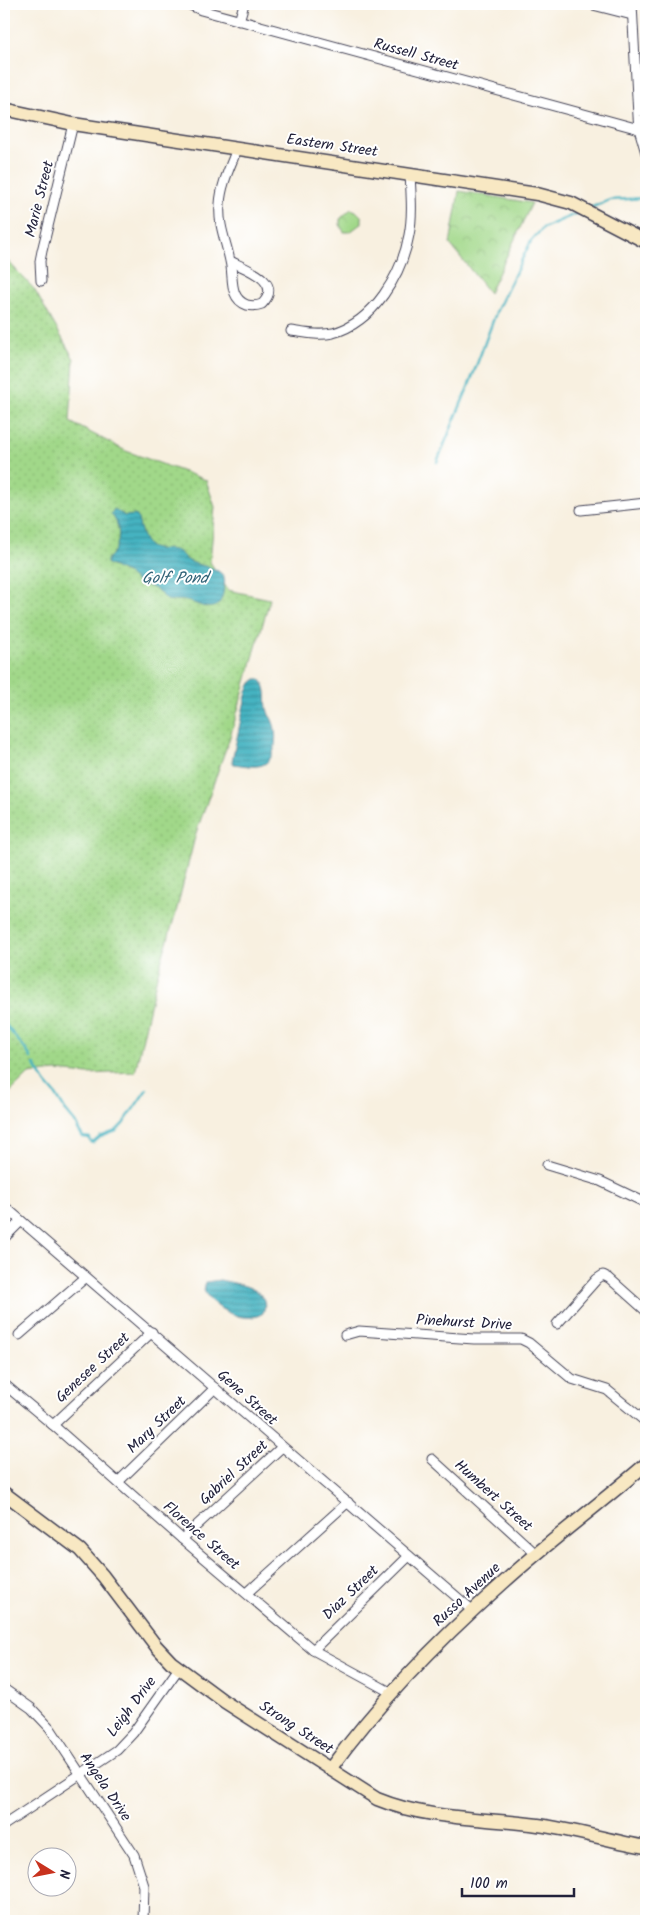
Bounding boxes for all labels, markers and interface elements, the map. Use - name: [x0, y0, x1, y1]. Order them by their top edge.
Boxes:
- street label: Russell Street: [371, 32, 461, 78]
- street label: Eastern Street: [285, 128, 379, 164]
- street label: Marie Street: [19, 158, 61, 240]
- water label: Golf Pond: [142, 566, 212, 591]
- street label: Pinehurst Drive: [415, 1308, 513, 1338]
- street label: Genesee Street: [50, 1327, 136, 1409]
- street label: Gene Street: [211, 1364, 283, 1432]
- street label: Mary Street: [122, 1390, 192, 1460]
- street label: Gabriel Street: [194, 1434, 274, 1511]
- street label: Humbert Street: [448, 1454, 538, 1538]
- street label: Florence Street: [157, 1496, 245, 1577]
- street label: Russo Avenue: [427, 1557, 507, 1633]
- street label: Diaz Street: [317, 1560, 385, 1626]
- street label: Leigh Drive: [101, 1671, 163, 1743]
- street label: Strong Street: [254, 1695, 338, 1761]
- street label: Angela Drive: [73, 1748, 137, 1827]
- north arrow: [28, 1848, 78, 1898]
- scale bar: [462, 1865, 575, 1897]
- text: N: [52, 1868, 75, 1881]
- text: 100 m: [470, 1872, 508, 1896]

